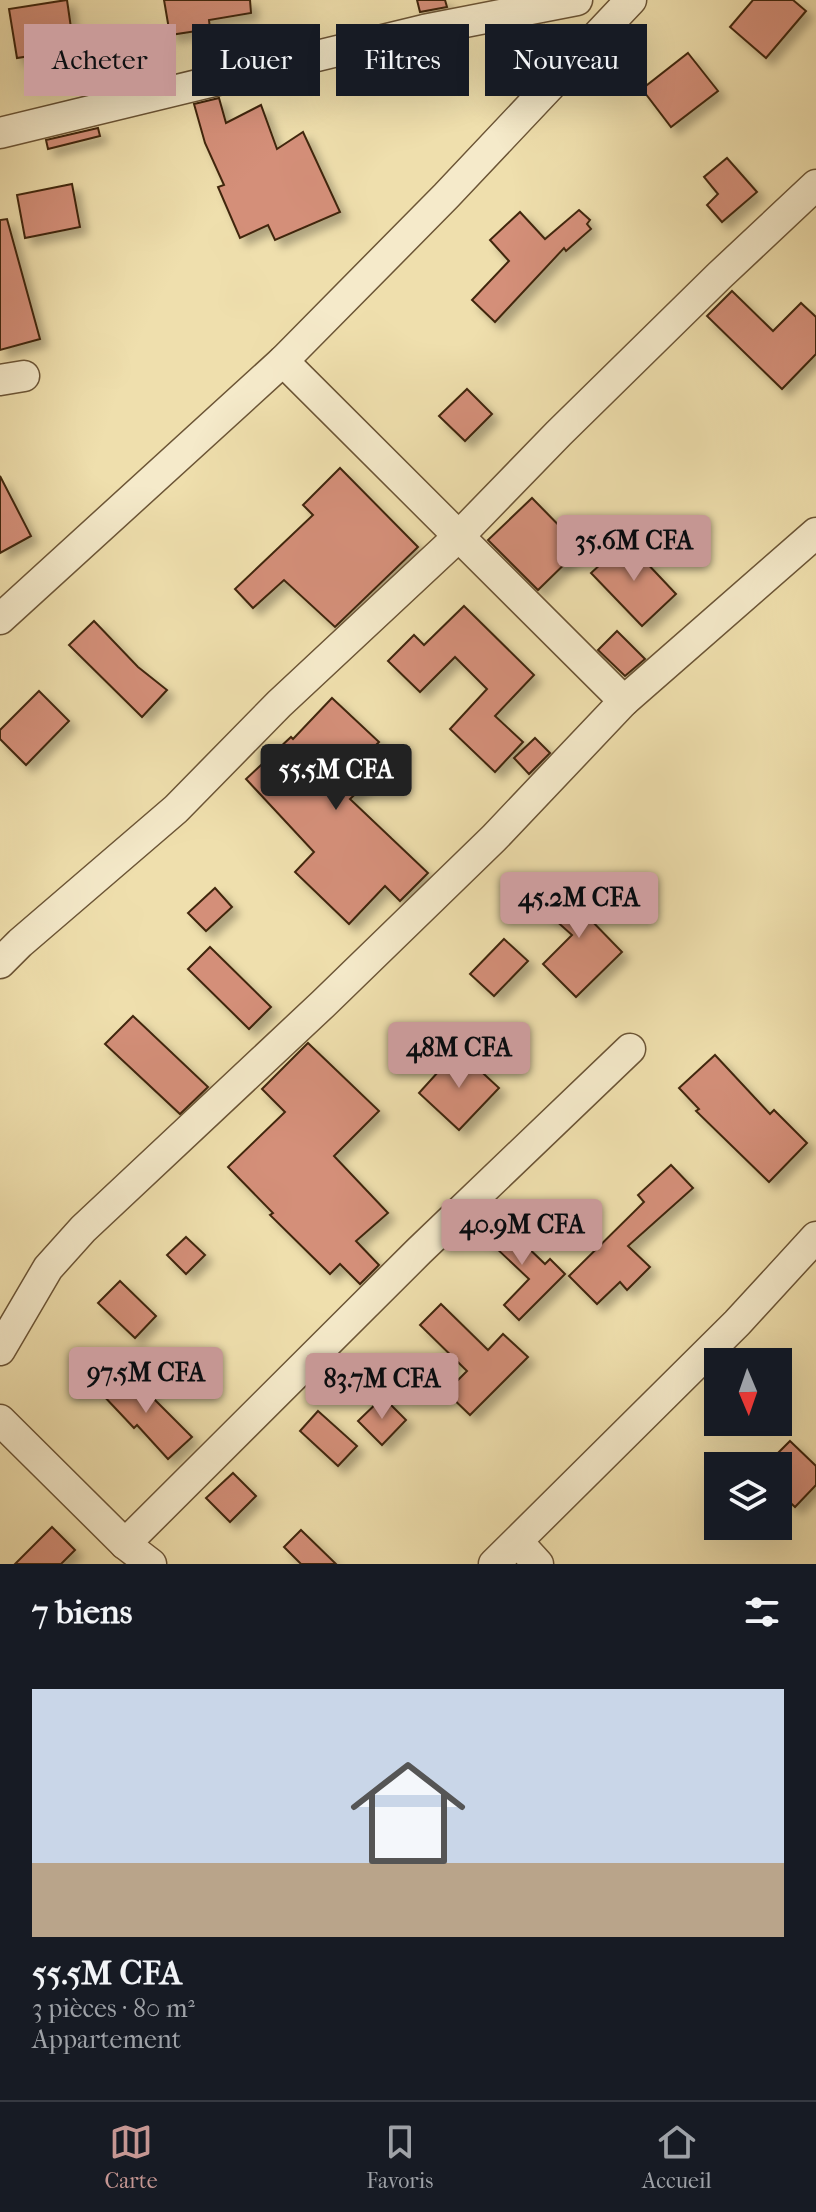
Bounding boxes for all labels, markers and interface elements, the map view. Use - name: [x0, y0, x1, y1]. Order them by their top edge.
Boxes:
- chip: Acheter: [24, 24, 176, 96]
- chip: Louer: [192, 24, 320, 96]
- chip: Filtres: [336, 24, 469, 96]
- chip: Nouveau: [485, 24, 647, 96]
- pin: 35.6M CFA: [542, 515, 726, 583]
- text: 35.6M CFA: [575, 525, 693, 556]
- pin: 55.5M CFA: [244, 744, 428, 812]
- text: 55.5M CFA: [279, 754, 393, 785]
- pin: 45.2M CFA: [487, 872, 671, 940]
- text: 45.2M CFA: [518, 882, 640, 913]
- pin: 48M CFA: [385, 1022, 533, 1090]
- text: 48M CFA: [406, 1032, 512, 1063]
- pin: 40.9M CFA: [430, 1199, 614, 1267]
- text: 40.9M CFA: [459, 1209, 585, 1240]
- pin: 97.5M CFA: [54, 1347, 238, 1415]
- north arrow: [704, 1348, 792, 1436]
- map controls: [704, 1348, 792, 1540]
- pin: 83.7M CFA: [290, 1353, 474, 1421]
- text: 97.5M CFA: [87, 1357, 205, 1388]
- text: 83.7M CFA: [323, 1363, 441, 1394]
- button: layers: [704, 1452, 792, 1540]
- icon: filters: [740, 1590, 784, 1634]
- text: 7 biens: [32, 1592, 132, 1632]
- icon: home: [336, 1741, 480, 1885]
- text: 55.5M CFA: [32, 1953, 182, 1993]
- text: 3 pièces · 80 m²: [32, 1993, 195, 2024]
- text: Appartement: [32, 2024, 181, 2055]
- tab: Carte: [104, 2120, 158, 2194]
- tab: Favoris: [366, 2120, 433, 2194]
- tab: Accueil: [642, 2120, 712, 2194]

